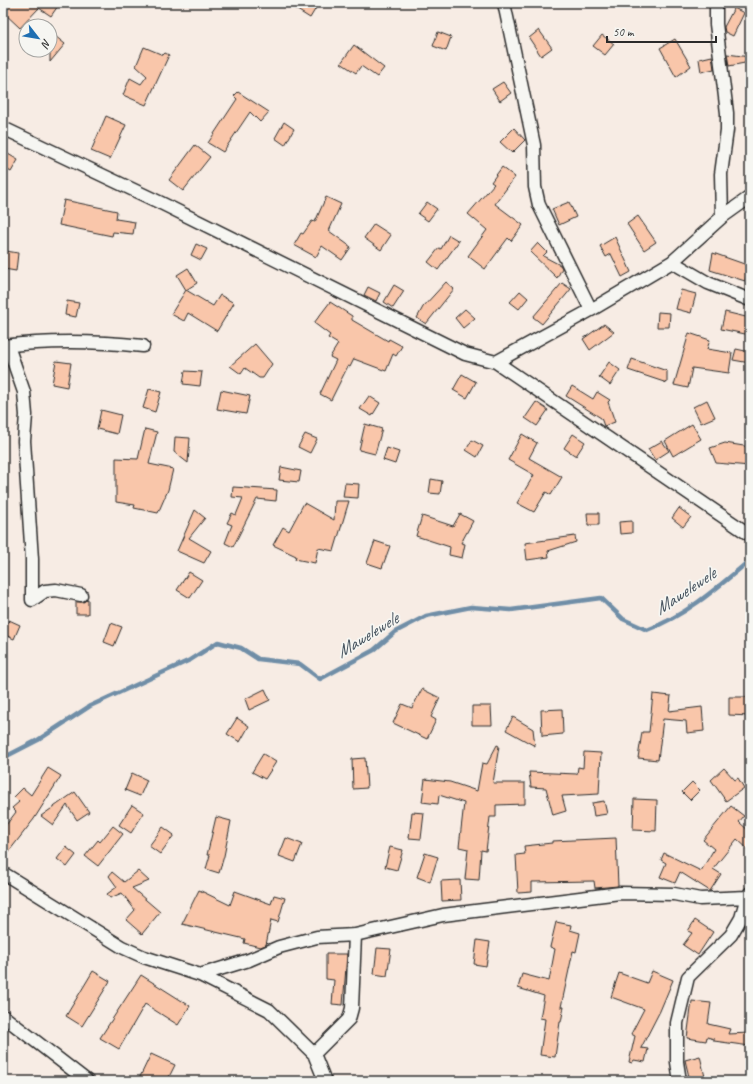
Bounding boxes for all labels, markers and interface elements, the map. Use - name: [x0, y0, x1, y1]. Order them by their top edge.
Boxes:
- north arrow: [18, 18, 58, 58]
- scale bar: [607, 18, 716, 44]
- text: 50 m: [613, 24, 635, 40]
- text: N: [38, 37, 54, 52]
- water label: Mawelewele: [650, 561, 722, 619]
- water label: Mawelewele: [332, 606, 405, 663]

